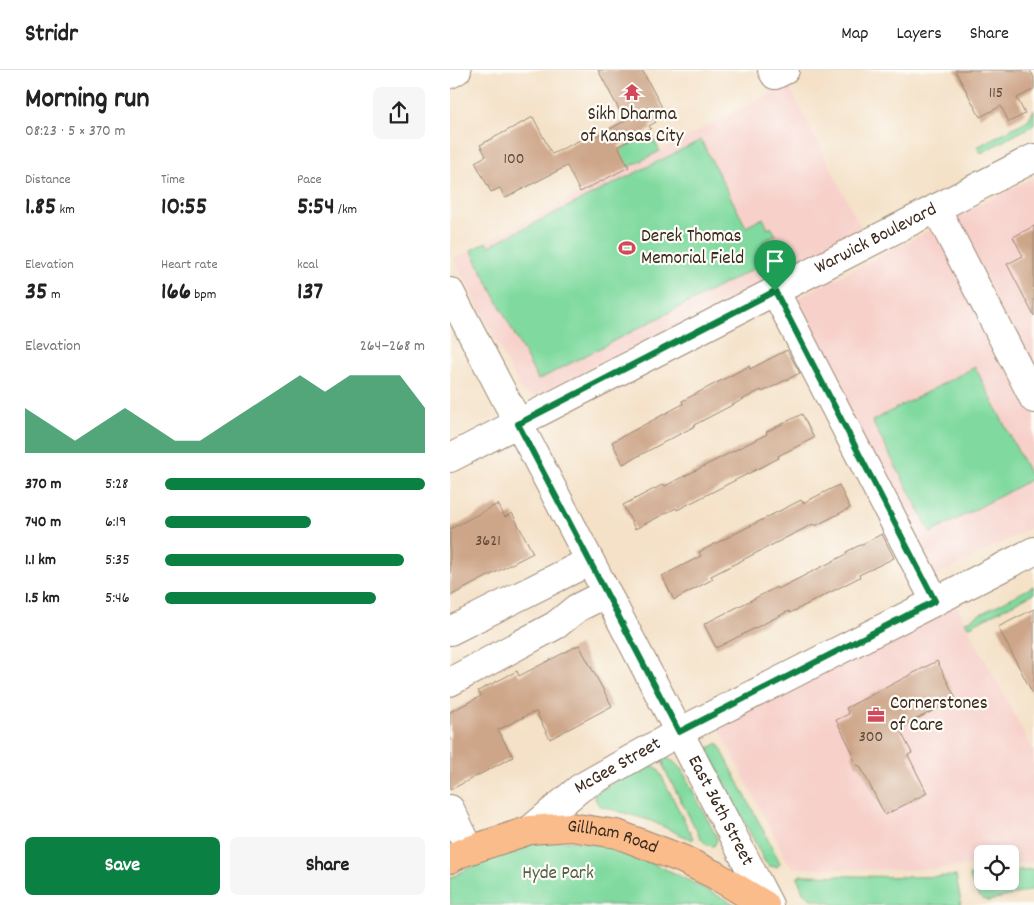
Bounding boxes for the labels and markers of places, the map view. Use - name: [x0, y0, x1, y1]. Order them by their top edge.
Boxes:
- temple icon: Sikh Dharma of Kansas City: [622, 82, 642, 102]
- place label: Sikh Dharma of Kansas City: [581, 102, 684, 151]
- place label: Derek Thomas Memorial Field: [641, 224, 744, 273]
- sports icon: Derek Thomas Memorial Field: [617, 238, 637, 258]
- pin: [754, 240, 796, 291]
- place label: Cornerstones of Care: [890, 691, 988, 740]
- office icon: Cornerstones of Care: [866, 705, 886, 725]

